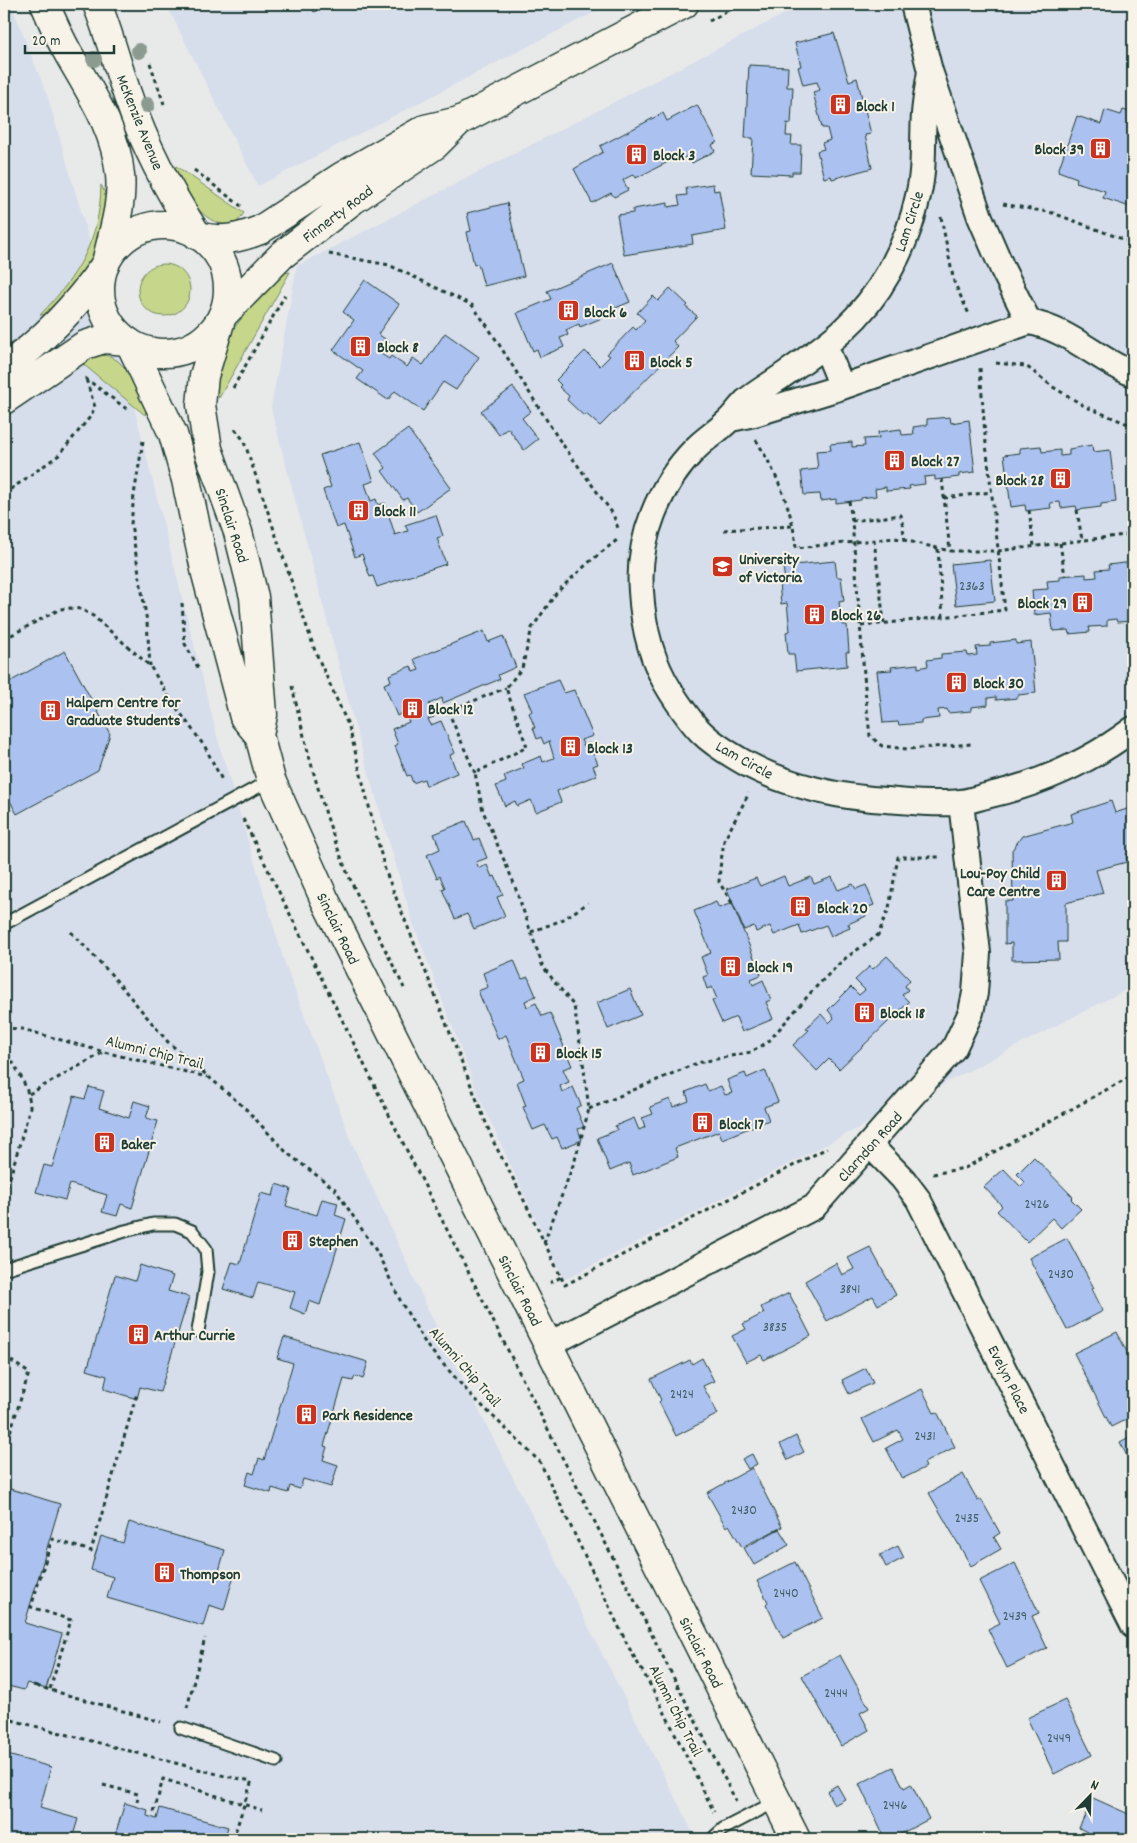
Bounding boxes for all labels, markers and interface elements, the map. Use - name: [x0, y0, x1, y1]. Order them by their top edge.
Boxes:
- scale bar: [25, 22, 114, 54]
- text: 20 m: [32, 31, 60, 53]
- street label: McKenzie Avenue: [109, 72, 168, 174]
- building icon: Block 1: [828, 93, 852, 117]
- place label: Block 1: [856, 96, 895, 119]
- building icon: Block 39: [1088, 136, 1112, 160]
- place label: Block 39: [1034, 139, 1084, 162]
- building icon: Block 3: [625, 142, 649, 166]
- place label: Block 3: [653, 145, 695, 168]
- street label: Finnerty Road: [298, 181, 379, 249]
- street label: Lam Circle: [890, 188, 931, 255]
- building icon: Block 6: [556, 299, 580, 323]
- place label: Block 6: [584, 302, 627, 325]
- building icon: Block 8: [349, 334, 373, 358]
- place label: Block 8: [377, 337, 419, 360]
- building icon: Block 5: [622, 349, 646, 373]
- place label: Block 5: [650, 352, 693, 375]
- building icon: Block 27: [883, 448, 907, 472]
- place label: Block 27: [911, 451, 959, 474]
- building icon: Block 28: [1048, 467, 1072, 491]
- place label: Block 28: [995, 470, 1045, 493]
- street label: Sinclair Road: [208, 485, 254, 566]
- building icon: Block 11: [346, 498, 370, 522]
- place label: Block 11: [374, 501, 416, 524]
- place label: University of Victoria: [739, 549, 803, 590]
- school or university icon: University of Victoria: [711, 555, 735, 579]
- house number: 2363: [959, 577, 985, 597]
- building icon: Block 29: [1071, 590, 1095, 614]
- place label: Block 29: [1018, 593, 1067, 616]
- building icon: Block 26: [803, 602, 827, 626]
- place label: Block 26: [831, 605, 881, 628]
- building icon: Block 30: [945, 670, 969, 694]
- place label: Block 30: [973, 673, 1024, 696]
- place label: Halpern Centre for Graduate Students: [66, 692, 182, 733]
- building icon: Block 12: [400, 696, 424, 720]
- building icon: Halpern Centre for Graduate Students: [38, 698, 62, 722]
- place label: Block 12: [428, 699, 474, 722]
- building icon: Block 13: [559, 735, 583, 759]
- street label: Lam Circle: [711, 736, 777, 786]
- place label: Block 13: [587, 738, 633, 761]
- place label: Lou-Poy Child Care Centre: [960, 863, 1040, 904]
- building icon: Lou-Poy Child Care Centre: [1044, 869, 1068, 893]
- street label: Sinclair Road: [309, 889, 364, 969]
- building icon: Block 20: [789, 895, 813, 919]
- place label: Block 20: [817, 898, 868, 921]
- building icon: Block 19: [719, 954, 743, 978]
- place label: Block 19: [747, 957, 793, 980]
- building icon: Block 18: [852, 1000, 876, 1024]
- place label: Block 18: [880, 1003, 926, 1026]
- street label: Alumni Chip Trail: [103, 1030, 206, 1077]
- building icon: Block 15: [528, 1040, 552, 1064]
- place label: Block 15: [556, 1043, 602, 1066]
- street label: Clarndon Road: [833, 1107, 909, 1188]
- building icon: Block 17: [691, 1111, 715, 1135]
- place label: Block 17: [719, 1114, 764, 1137]
- building icon: Baker: [93, 1131, 117, 1155]
- place label: Baker: [121, 1134, 157, 1157]
- house number: 2426: [1025, 1195, 1050, 1215]
- building icon: Stephen: [281, 1228, 305, 1252]
- place label: Stephen: [309, 1231, 358, 1254]
- street label: Sinclair Road: [491, 1251, 547, 1331]
- house number: 2430: [1048, 1265, 1074, 1285]
- house number: 3841: [840, 1280, 860, 1300]
- house number: 3835: [763, 1318, 787, 1338]
- building icon: Arthur Currie: [126, 1322, 150, 1346]
- street label: Alumni Chip Trail: [423, 1322, 506, 1413]
- place label: Arthur Currie: [154, 1325, 235, 1348]
- street label: Evelyn Place: [981, 1342, 1035, 1418]
- house number: 2424: [670, 1385, 694, 1405]
- building icon: Park Residence: [294, 1402, 318, 1426]
- place label: Park Residence: [322, 1405, 413, 1428]
- house number: 2431: [914, 1427, 936, 1447]
- house number: 2430: [731, 1501, 757, 1521]
- house number: 2435: [955, 1509, 979, 1529]
- building icon: Thompson: [152, 1561, 176, 1585]
- place label: Thompson: [180, 1564, 240, 1587]
- house number: 2440: [773, 1584, 799, 1604]
- house number: 2439: [1003, 1607, 1027, 1627]
- street label: Sinclair Road: [672, 1613, 728, 1693]
- street label: Alumni Chip Trail: [642, 1661, 708, 1761]
- house number: 2444: [824, 1684, 848, 1704]
- house number: 2449: [1047, 1729, 1071, 1749]
- north arrow: [1064, 1770, 1114, 1820]
- text: N: [1087, 1775, 1101, 1796]
- house number: 2446: [883, 1796, 907, 1816]

